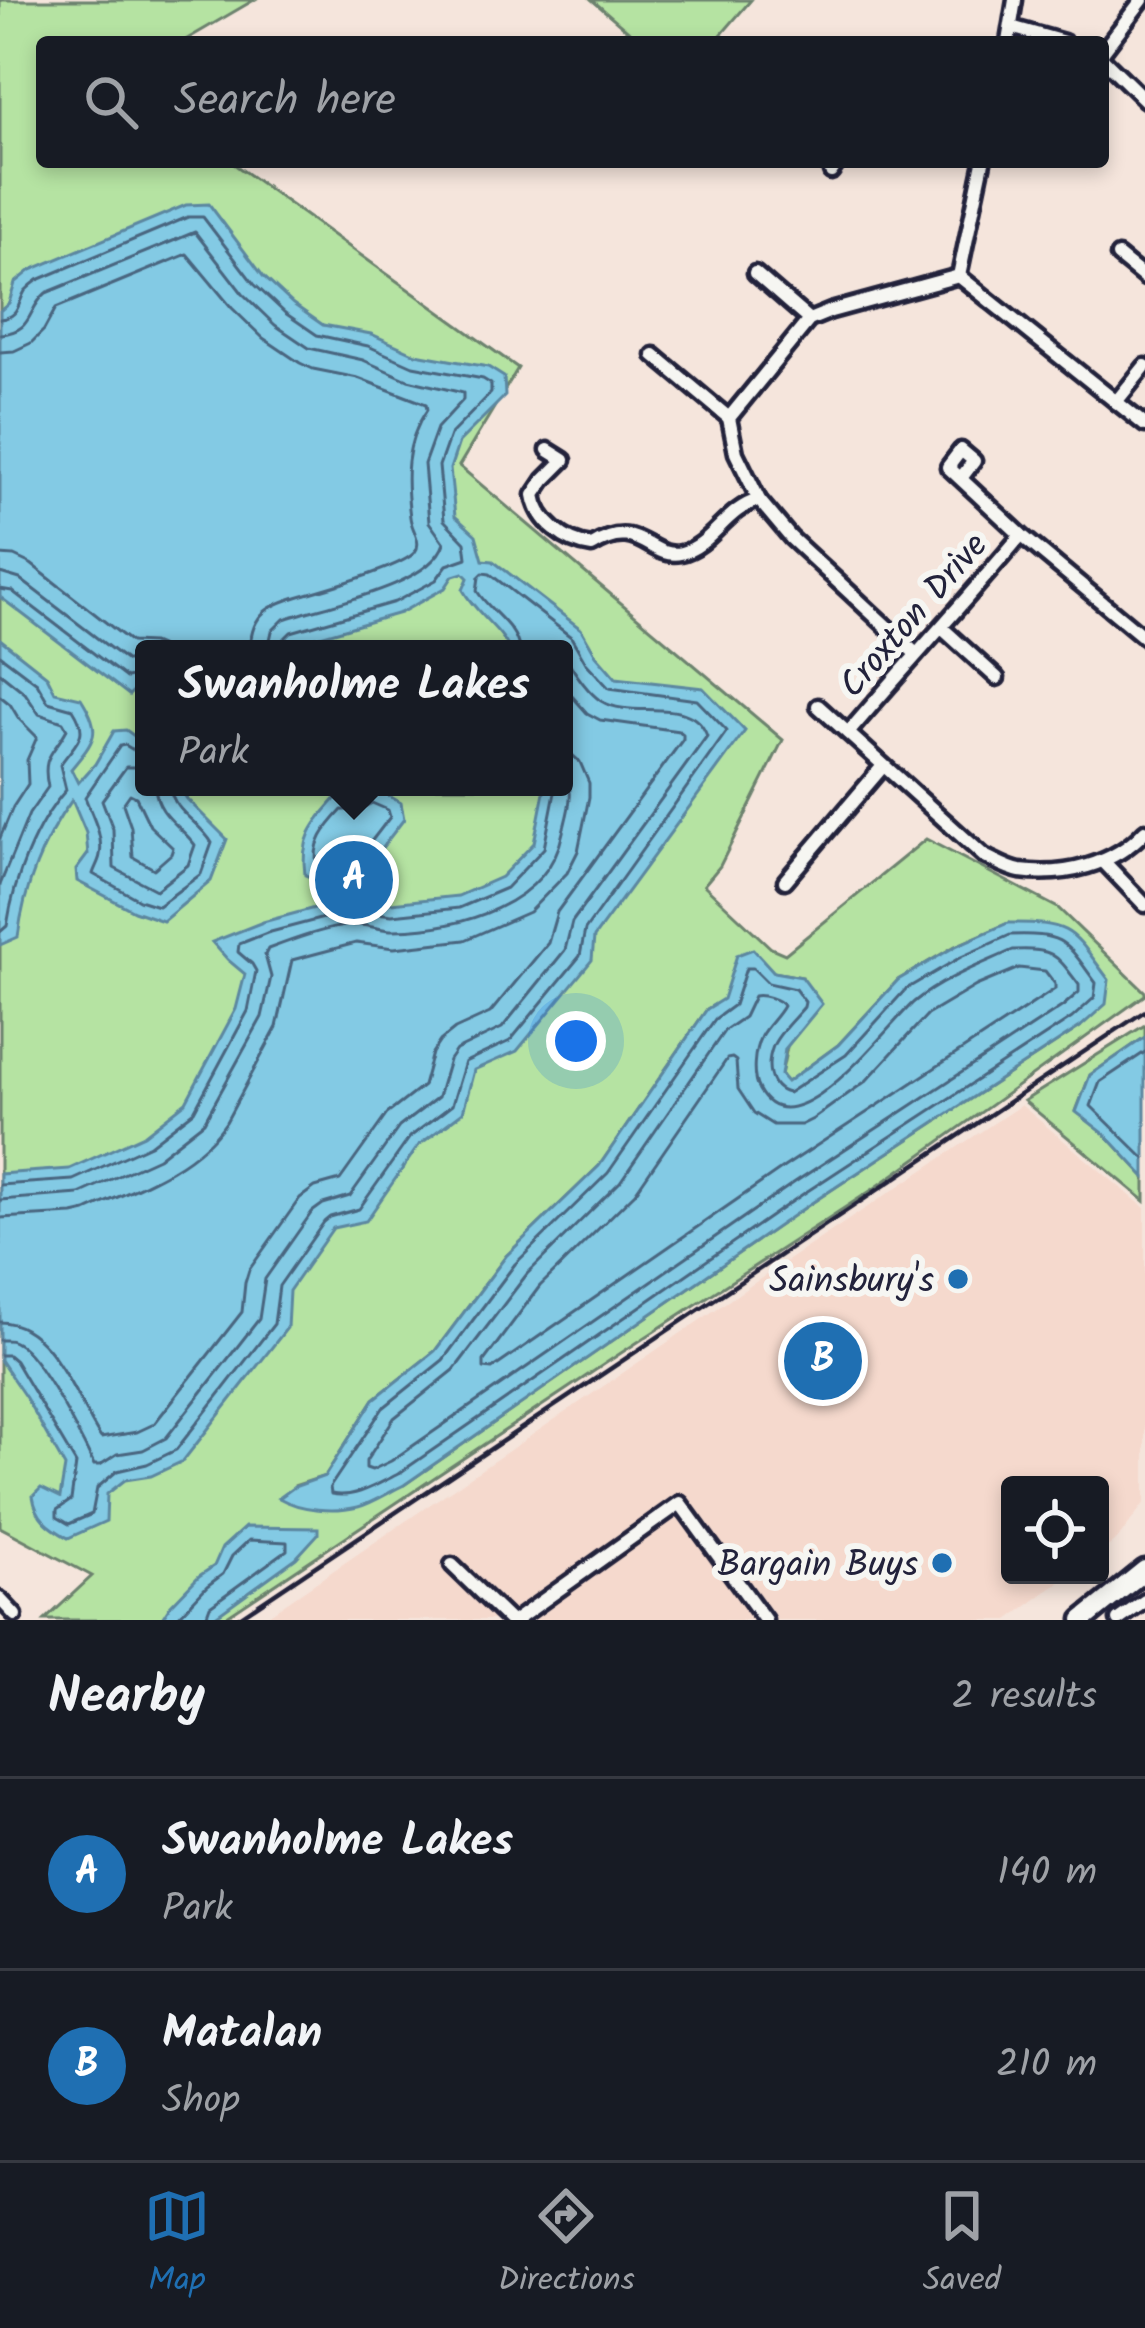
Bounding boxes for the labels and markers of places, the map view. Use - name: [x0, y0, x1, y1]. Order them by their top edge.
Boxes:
- pin: A: [315, 835, 393, 925]
- place label: Sainsbury's: [769, 1254, 934, 1311]
- marker: Sainsbury's: [945, 1266, 971, 1292]
- pin: B: [784, 1316, 862, 1406]
- place label: Bargain Buys: [718, 1538, 918, 1595]
- marker: Bargain Buys: [929, 1550, 955, 1576]

